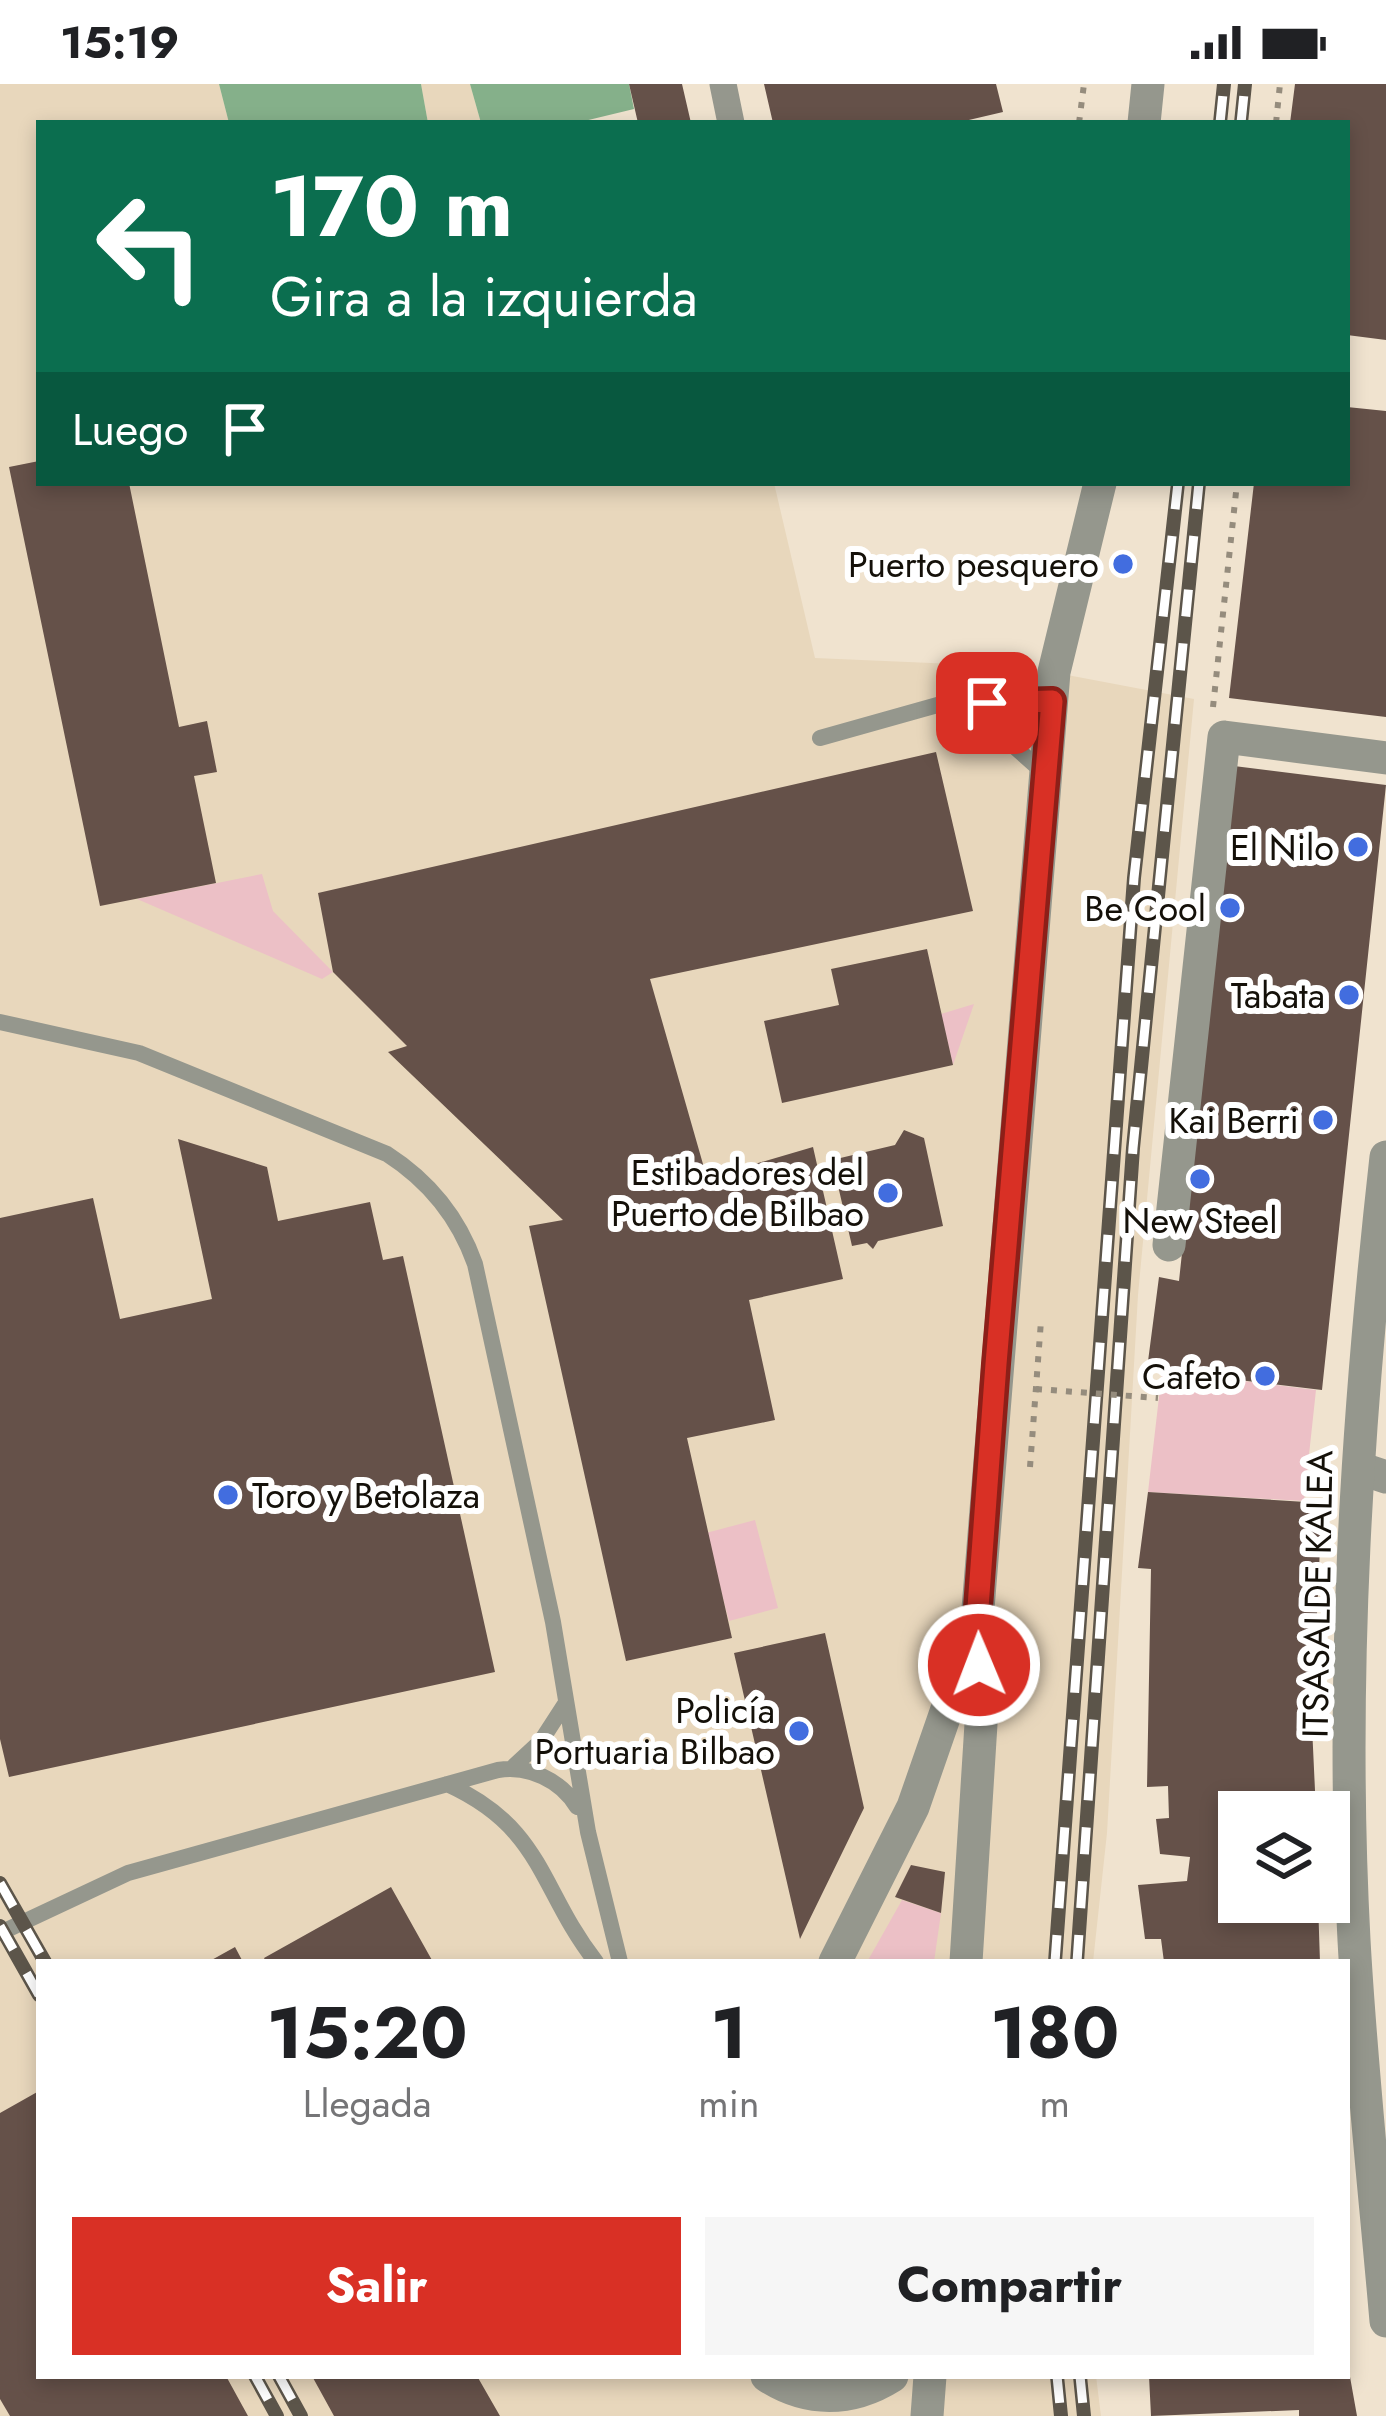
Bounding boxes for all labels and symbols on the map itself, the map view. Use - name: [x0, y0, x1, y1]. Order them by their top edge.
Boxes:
- place label: Puerto pesquero: [848, 538, 1099, 590]
- marker: Puerto pesquero: [1110, 551, 1136, 577]
- pin: [936, 652, 1038, 754]
- place label: El Nilo: [1230, 821, 1334, 873]
- marker: El Nilo: [1345, 834, 1371, 860]
- place label: Be Cool: [1084, 882, 1206, 934]
- marker: Be Cool: [1217, 895, 1243, 921]
- place label: Tabata: [1231, 969, 1325, 1021]
- marker: Tabata: [1336, 982, 1362, 1008]
- place label: Kai Berri: [1168, 1094, 1299, 1146]
- marker: Kai Berri: [1310, 1107, 1336, 1133]
- place label: Estibadores del Puerto de Bilbao: [611, 1146, 864, 1239]
- marker: New Steel: [1187, 1166, 1213, 1192]
- marker: Estibadores del Puerto de Bilbao: [875, 1180, 901, 1206]
- place label: New Steel: [1123, 1194, 1277, 1246]
- place label: Cafeto: [1142, 1350, 1241, 1402]
- marker: Cafeto: [1252, 1363, 1278, 1389]
- street label: ITSASALDE KALEA: [1288, 1449, 1346, 1738]
- place label: Toro y Betolaza: [252, 1469, 480, 1521]
- marker: Toro y Betolaza: [215, 1482, 241, 1508]
- position arrow: [916, 1602, 1042, 1728]
- place label: Policía Portuaria Bilbao: [534, 1684, 775, 1777]
- marker: Policía Portuaria Bilbao: [786, 1718, 812, 1744]

